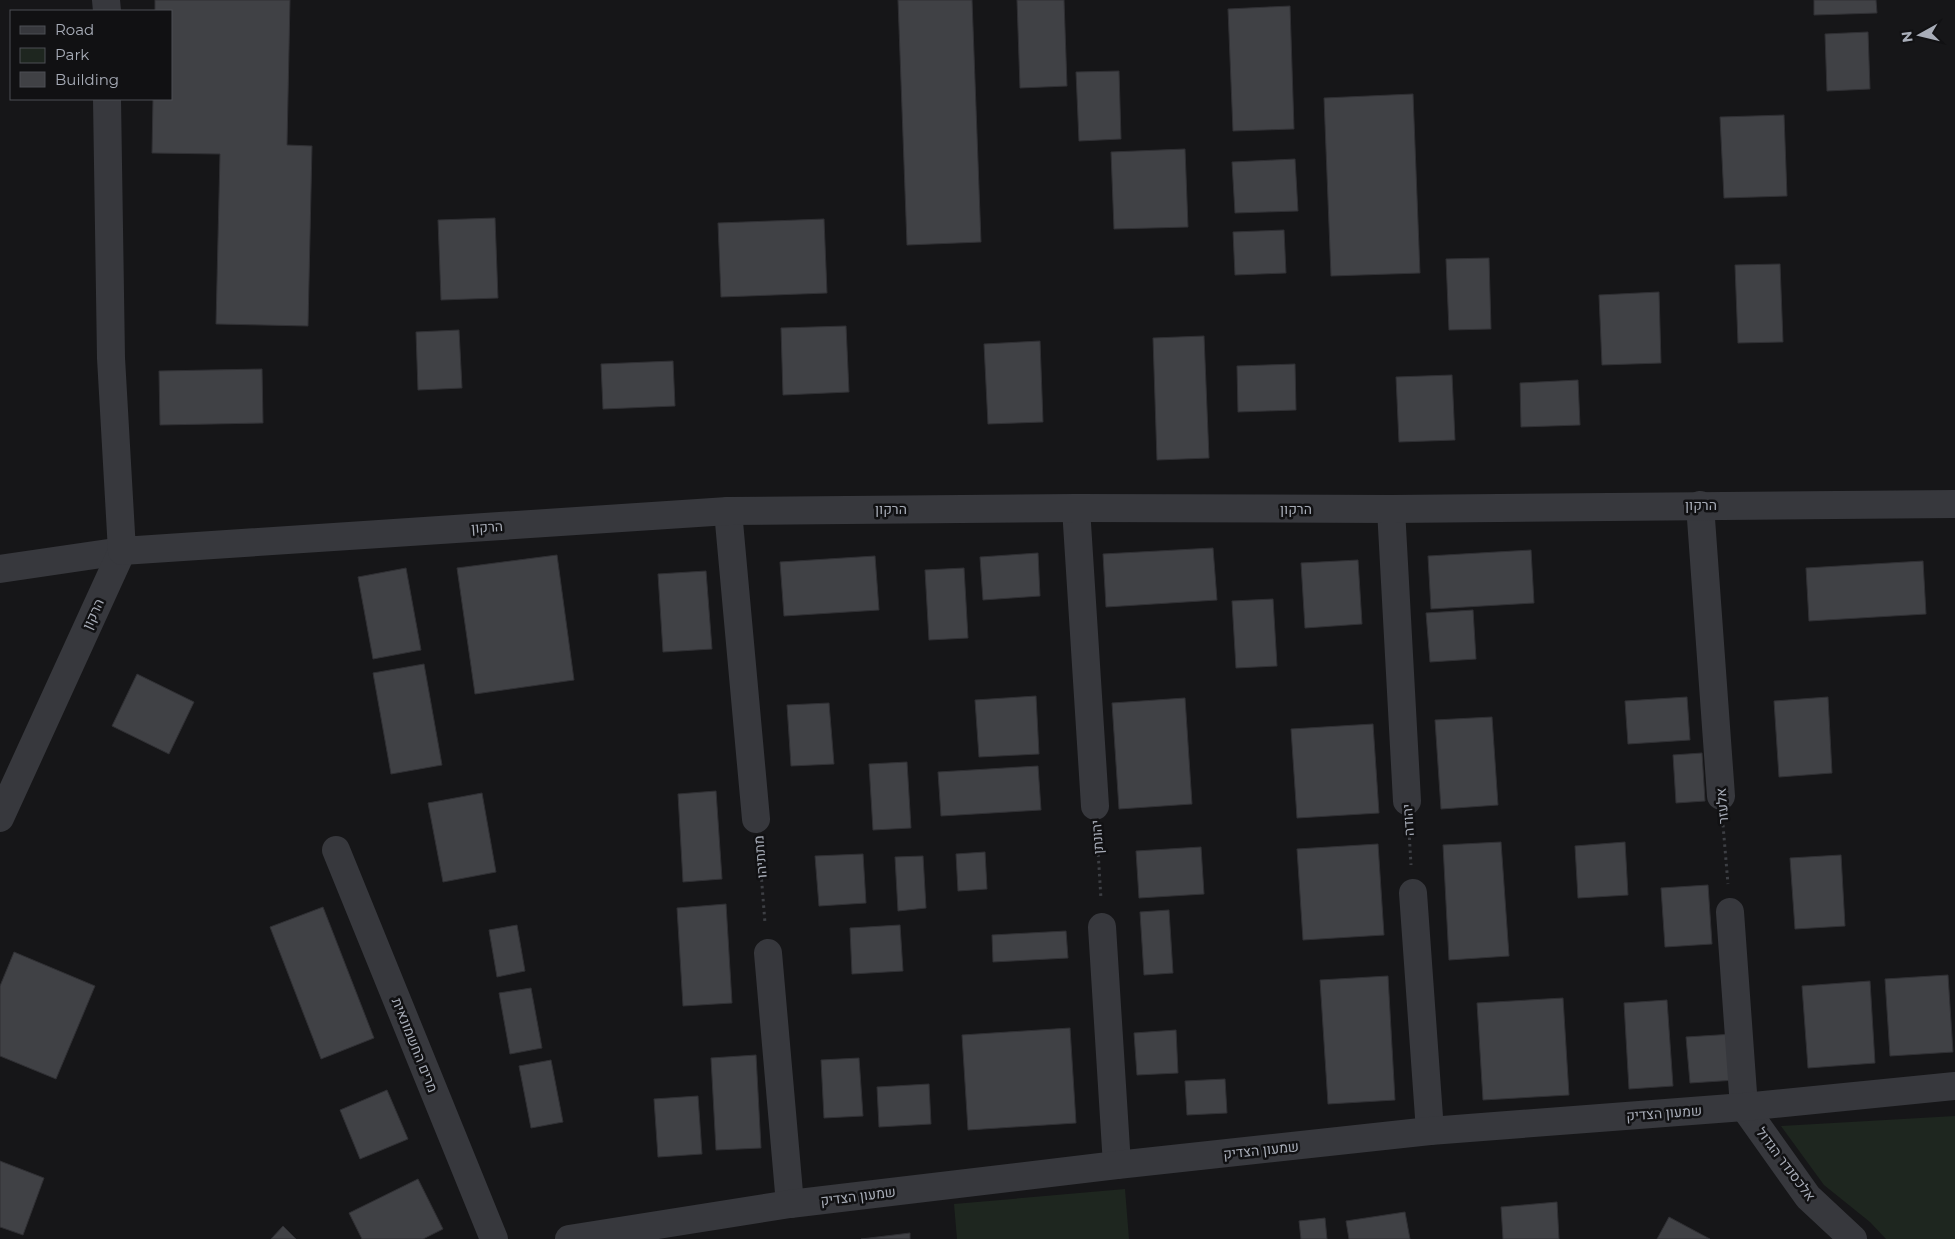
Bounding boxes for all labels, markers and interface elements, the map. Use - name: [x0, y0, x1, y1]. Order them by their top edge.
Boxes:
- legend: [10, 10, 172, 100]
- north arrow: [1895, 10, 1945, 60]
- text: Road: [55, 20, 94, 39]
- text: N: [1897, 30, 1917, 44]
- text: Park: [55, 45, 89, 64]
- text: Building: [55, 70, 119, 89]
- street label: הרקון: [1685, 496, 1717, 514]
- street label: הרקון: [875, 500, 907, 518]
- street label: הרקון: [1280, 500, 1312, 518]
- street label: הרקון: [470, 517, 504, 537]
- street label: הרקון: [78, 596, 108, 632]
- street label: אלעזר: [1712, 787, 1732, 825]
- street label: יהודה: [1398, 803, 1418, 837]
- street label: יהונתן: [1087, 819, 1107, 855]
- street label: מתתיהו: [749, 835, 771, 879]
- street label: מרים החשמונאית: [388, 995, 442, 1095]
- street label: שמעון הצדיק: [1625, 1101, 1703, 1125]
- street label: אלכסנדר הגדול: [1752, 1124, 1820, 1204]
- street label: שמעון הצדיק: [1222, 1137, 1300, 1163]
- street label: שמעון הצדיק: [819, 1182, 897, 1210]

